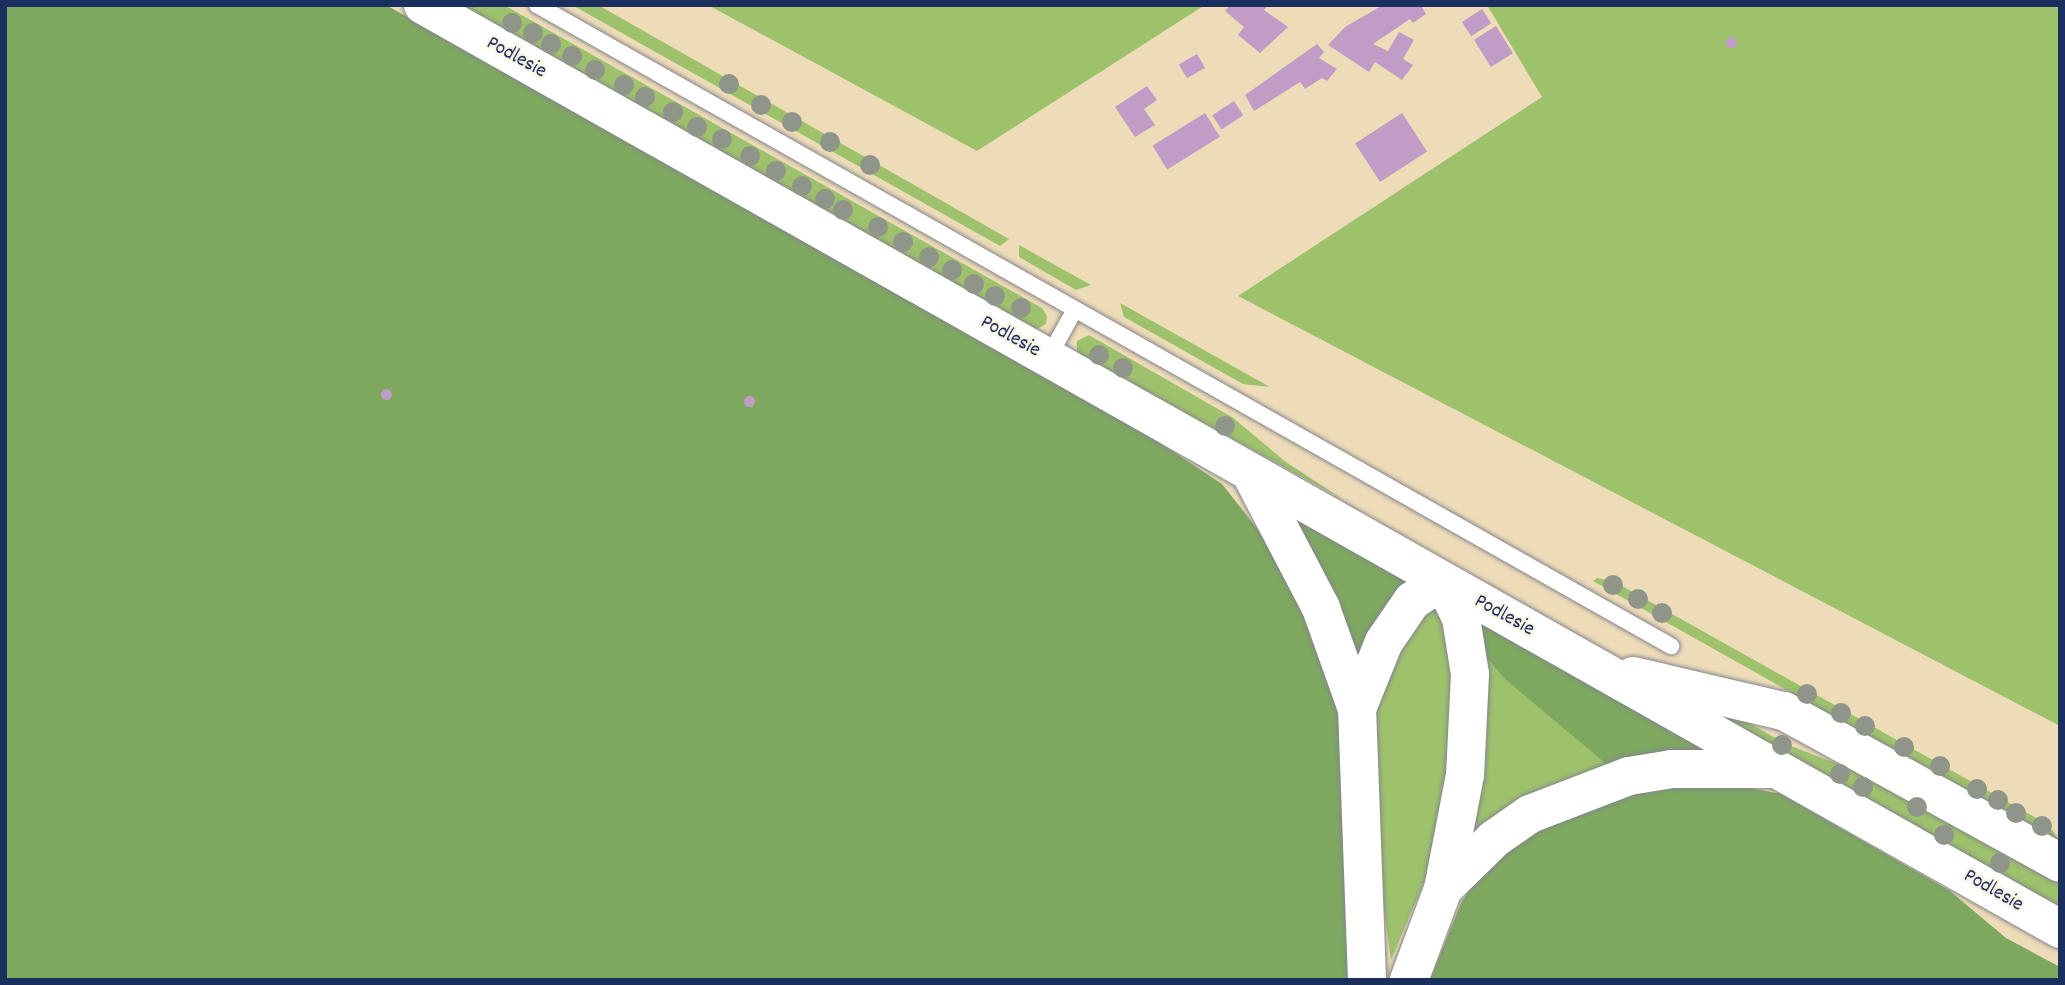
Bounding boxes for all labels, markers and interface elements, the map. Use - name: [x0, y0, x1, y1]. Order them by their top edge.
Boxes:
- street label: Podlesie: [482, 31, 550, 85]
- street label: Podlesie: [976, 310, 1044, 364]
- street label: Podlesie: [1470, 589, 1538, 643]
- street label: Podlesie: [1959, 864, 2027, 918]

